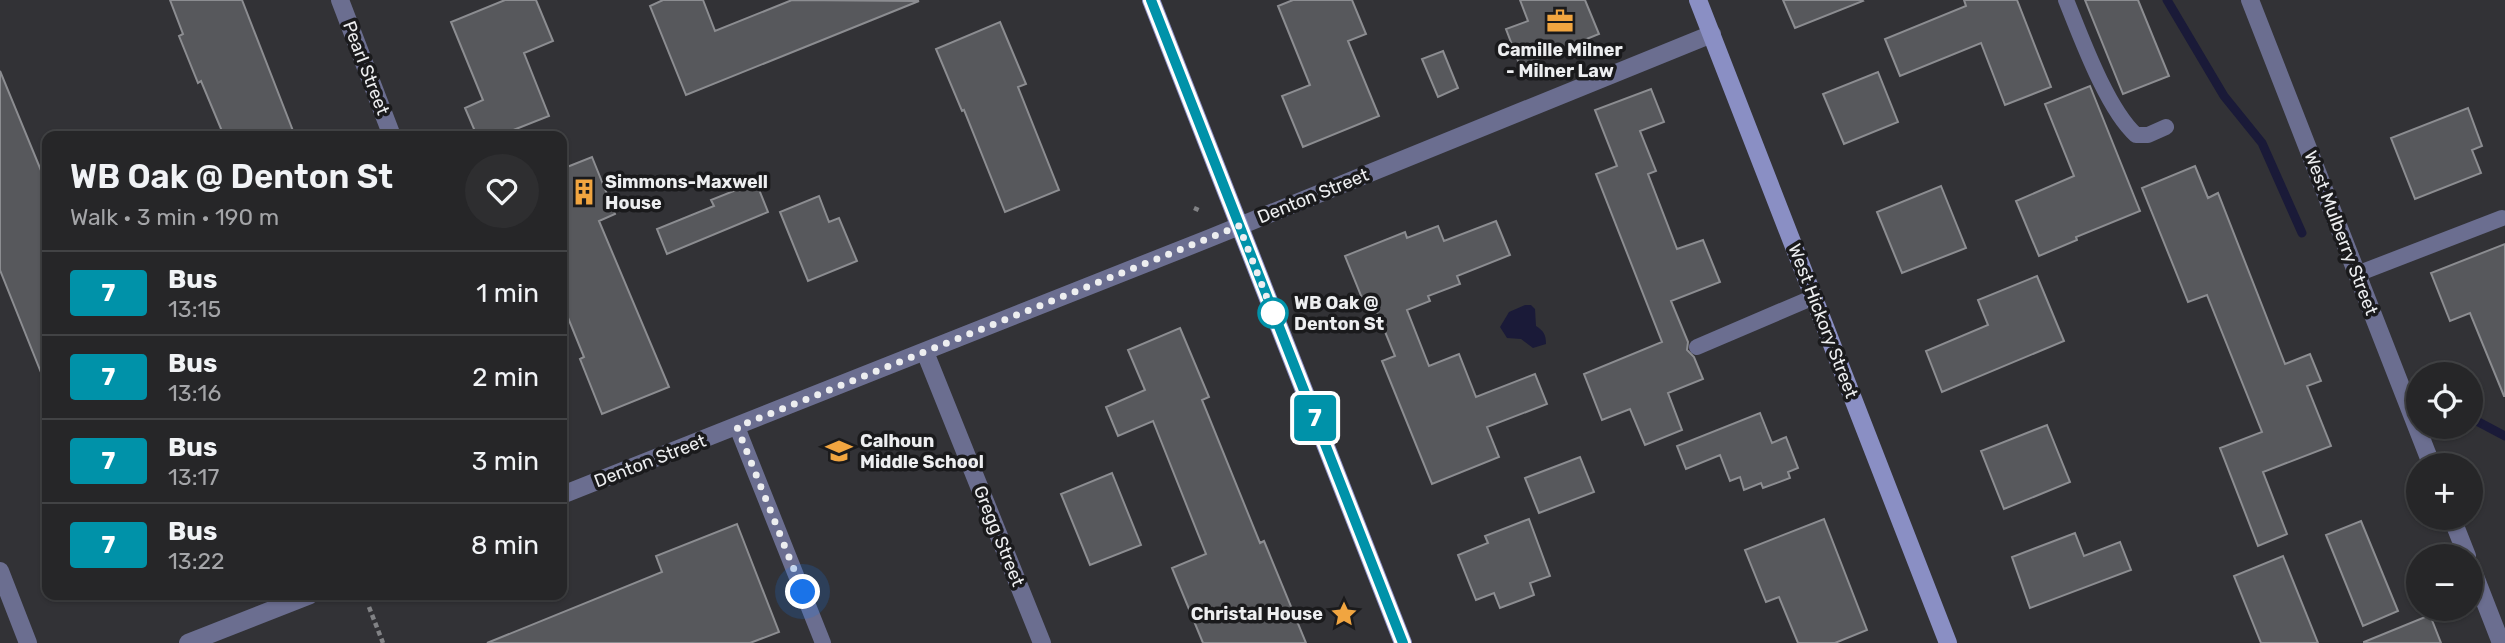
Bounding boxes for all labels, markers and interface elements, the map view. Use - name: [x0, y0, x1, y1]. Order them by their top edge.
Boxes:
- office icon: Camille Milner - Milner Law: [1545, 6, 1575, 36]
- street label: Pearl Street: [338, 18, 394, 118]
- place label: Camille Milner - Milner Law: [1497, 39, 1623, 82]
- street label: West Mulberry Street: [2299, 148, 2383, 318]
- button: heart: [465, 154, 539, 228]
- text: WB Oak @ Denton St: [70, 157, 393, 196]
- street label: Denton Street: [1254, 164, 1372, 228]
- place label: Simmons-Maxwell House: [605, 171, 768, 214]
- building icon: Simmons-Maxwell House: [569, 177, 599, 207]
- text: Walk · 3 min · 190 m: [70, 203, 279, 231]
- street label: West Hickory Street: [1783, 241, 1863, 401]
- text: Bus: [168, 264, 217, 295]
- text: 1 min: [476, 278, 539, 309]
- text: 7: [102, 279, 115, 307]
- place label: WB Oak @ Denton St: [1294, 292, 1384, 335]
- text: 13:15: [168, 295, 221, 323]
- marker: WB Oak @ Denton St: [1258, 298, 1288, 328]
- text: Bus: [168, 348, 217, 379]
- text: 2 min: [472, 362, 539, 393]
- map controls: [2406, 362, 2483, 621]
- button: locate: [2406, 362, 2483, 439]
- text: 7: [102, 363, 115, 391]
- text: 13:16: [168, 379, 221, 407]
- line badge: 7: [1292, 395, 1338, 441]
- text: 7: [1308, 404, 1322, 432]
- street label: Denton Street: [591, 430, 709, 492]
- place label: Calhoun Middle School: [860, 430, 984, 473]
- text: Bus: [168, 432, 217, 463]
- school or university icon: Calhoun Middle School: [824, 436, 854, 466]
- text: 3 min: [472, 446, 539, 477]
- text: 7: [102, 447, 115, 475]
- button: +: [2406, 453, 2483, 530]
- text: 13:17: [168, 463, 219, 491]
- street label: Gregg Street: [969, 482, 1029, 590]
- text: Bus: [168, 516, 217, 547]
- text: 8 min: [471, 530, 539, 561]
- text: 7: [102, 531, 115, 559]
- button: −: [2406, 544, 2483, 621]
- text: 13:22: [168, 547, 225, 575]
- your location: [785, 574, 820, 609]
- place icon: Christal House: [1329, 599, 1359, 629]
- place label: Christal House: [1191, 603, 1323, 625]

